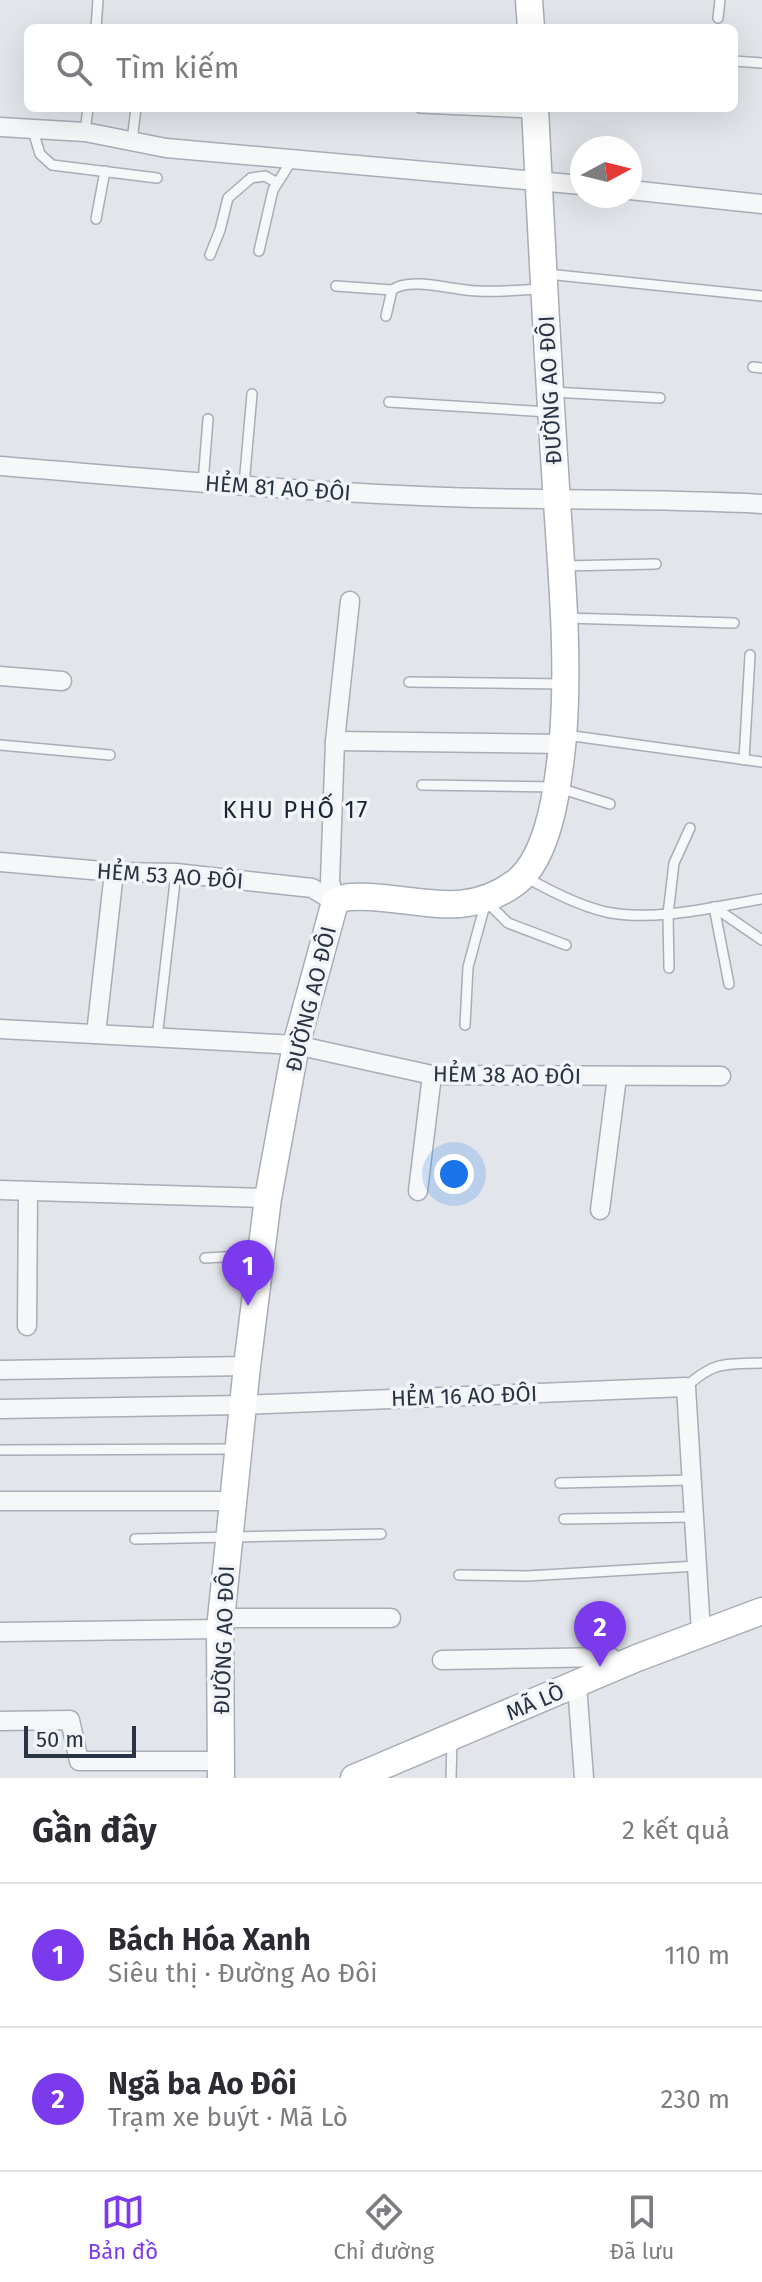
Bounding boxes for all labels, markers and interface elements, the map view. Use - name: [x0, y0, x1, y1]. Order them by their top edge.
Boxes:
- search box: [24, 24, 738, 112]
- icon: search: [52, 46, 96, 90]
- text: Tìm kiếm: [116, 50, 240, 86]
- north arrow: [570, 136, 642, 208]
- street label: ĐƯỜNG AO ĐÔI: [533, 315, 567, 465]
- street label: HẺM 81 AO ĐÔI: [204, 467, 352, 507]
- district label: KHU PHỐ 17: [223, 792, 369, 824]
- street label: HẺM 53 AO ĐÔI: [96, 855, 244, 895]
- street label: ĐƯỜNG AO ĐÔI: [280, 923, 342, 1075]
- street label: HẺM 38 AO ĐÔI: [433, 1058, 581, 1090]
- your location: [434, 1154, 474, 1194]
- pin: 1: [222, 1240, 274, 1306]
- street label: HẺM 16 AO ĐÔI: [390, 1378, 538, 1412]
- street label: ĐƯỜNG AO ĐÔI: [208, 1565, 240, 1715]
- pin: 2: [574, 1601, 626, 1667]
- street label: MÃ LÒ: [502, 1678, 568, 1726]
- scale bar: [24, 1722, 136, 1758]
- text: 50 m: [36, 1726, 84, 1753]
- text: Gần đây: [32, 1810, 157, 1851]
- text: 2 kết quả: [622, 1815, 730, 1846]
- text: Bách Hóa Xanh: [108, 1922, 311, 1958]
- text: 1: [52, 1940, 64, 1971]
- text: 110 m: [664, 1940, 730, 1971]
- text: Siêu thị · Đường Ao Đôi: [108, 1958, 378, 1989]
- text: Ngã ba Ao Đôi: [108, 2066, 297, 2102]
- text: 2: [51, 2084, 65, 2115]
- text: 230 m: [661, 2084, 730, 2115]
- text: Trạm xe buýt · Mã Lò: [108, 2102, 348, 2133]
- tab: Bản đồ: [88, 2190, 158, 2265]
- tab: Chỉ đường: [334, 2190, 434, 2265]
- tab: Đã lưu: [610, 2190, 674, 2265]

